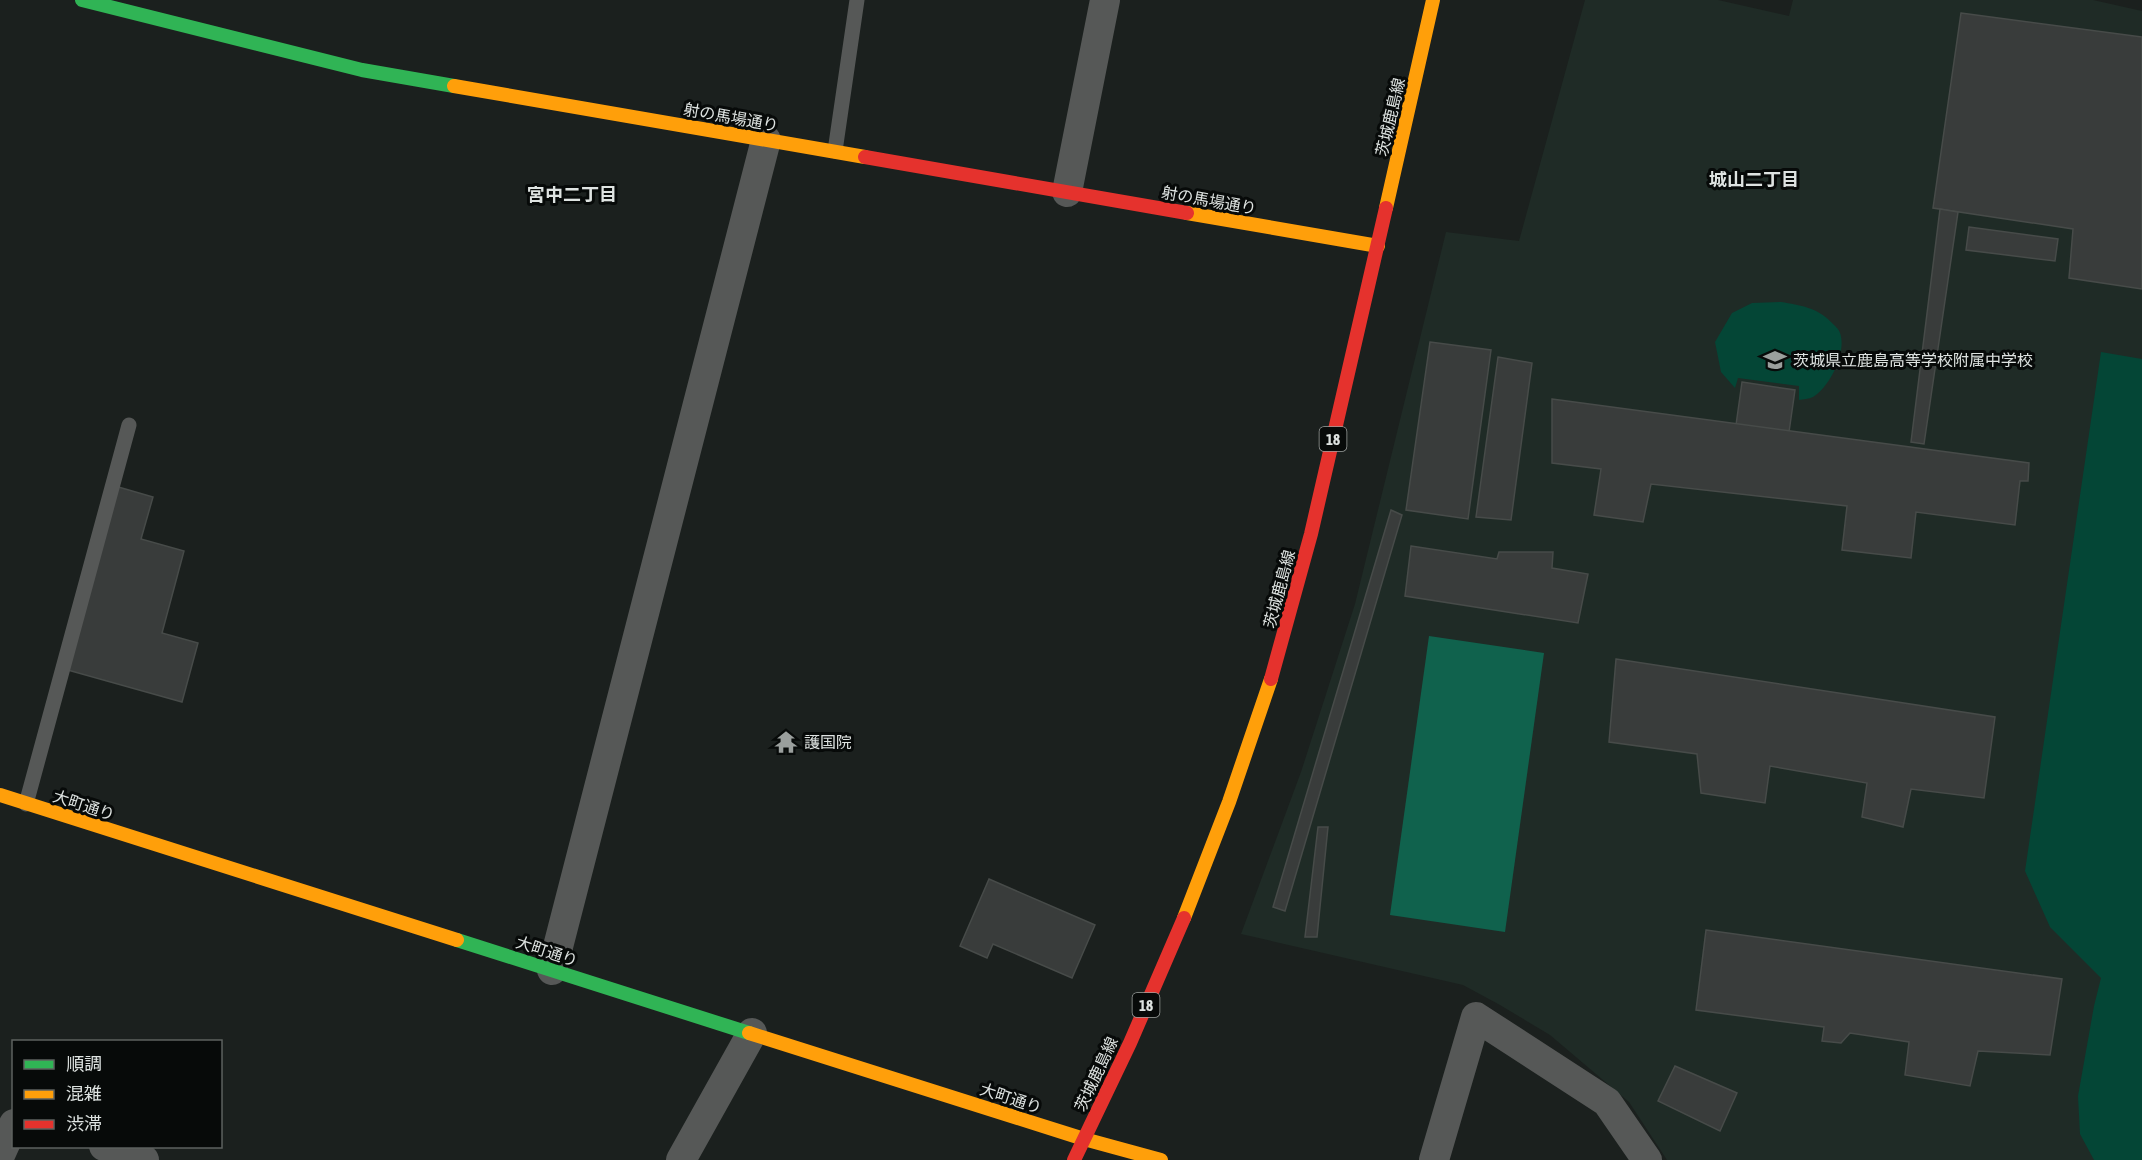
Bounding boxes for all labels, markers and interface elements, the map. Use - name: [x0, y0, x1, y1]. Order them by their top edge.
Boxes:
- street label: 茨城鹿島線: [1372, 76, 1408, 158]
- street label: 射の馬場通り: [682, 100, 780, 134]
- district label: 城山二丁目: [1709, 169, 1799, 190]
- street label: 射の馬場通り: [1160, 183, 1258, 217]
- district label: 宮中二丁目: [527, 184, 617, 205]
- school or university icon: 茨城県立鹿島高等学校附属中学校: [1762, 347, 1788, 373]
- place label: 茨城県立鹿島高等学校附属中学校: [1793, 351, 2033, 369]
- road number: 18: [1320, 427, 1346, 451]
- street label: 茨城鹿島線: [1260, 548, 1298, 630]
- temple icon: 護国院: [773, 729, 799, 755]
- place label: 護国院: [804, 733, 852, 751]
- street label: 大町通り: [51, 787, 117, 823]
- street label: 大町通り: [514, 933, 580, 969]
- road number: 18: [1132, 993, 1160, 1017]
- street label: 茨城鹿島線: [1071, 1034, 1121, 1114]
- legend: [12, 1040, 222, 1148]
- text: 順調: [66, 1053, 102, 1074]
- street label: 大町通り: [978, 1080, 1044, 1116]
- text: 混雑: [66, 1083, 102, 1104]
- text: 渋滞: [66, 1113, 102, 1134]

